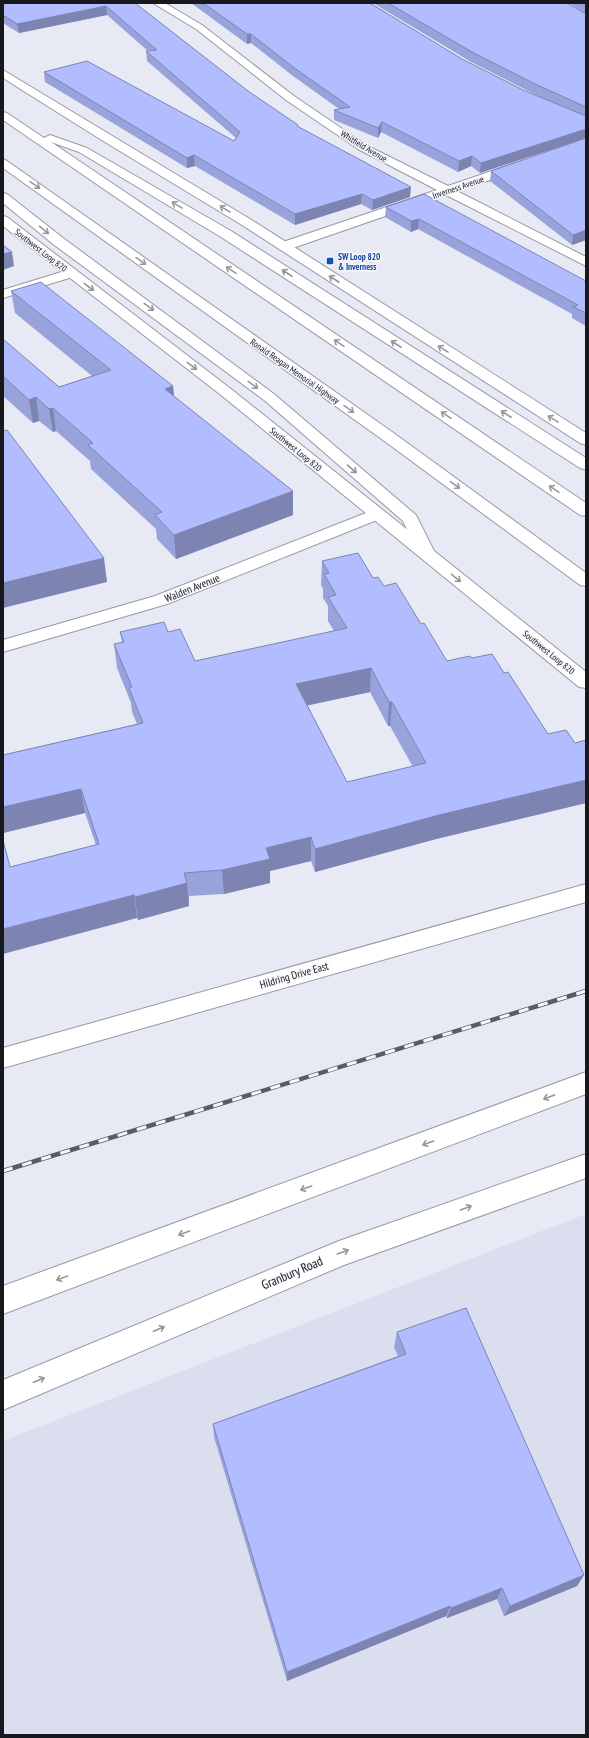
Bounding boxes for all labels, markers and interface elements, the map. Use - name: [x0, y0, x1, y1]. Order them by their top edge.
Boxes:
- street label: Whitfield Avenue: [339, 128, 390, 164]
- street label: Inverness Avenue: [431, 173, 486, 201]
- one-way arrow: [29, 181, 40, 189]
- one-way arrow: [171, 201, 183, 209]
- one-way arrow: [219, 204, 231, 212]
- street label: Southwest Loop 820: [13, 226, 69, 274]
- one-way arrow: [39, 226, 50, 234]
- place label: SW Loop 820 & Inverness: [338, 251, 380, 272]
- marker: SW Loop 820 & Inverness: [325, 256, 335, 266]
- one-way arrow: [135, 257, 146, 265]
- one-way arrow: [226, 266, 237, 274]
- one-way arrow: [281, 269, 293, 277]
- one-way arrow: [329, 275, 340, 283]
- one-way arrow: [84, 283, 95, 291]
- one-way arrow: [143, 303, 154, 311]
- street label: Ronald Reagan Memorial Highway: [248, 336, 342, 406]
- one-way arrow: [333, 338, 345, 346]
- one-way arrow: [390, 340, 402, 348]
- one-way arrow: [437, 345, 449, 353]
- one-way arrow: [187, 362, 198, 370]
- one-way arrow: [248, 380, 259, 389]
- one-way arrow: [344, 405, 355, 413]
- one-way arrow: [500, 410, 512, 418]
- one-way arrow: [441, 411, 452, 419]
- one-way arrow: [548, 415, 559, 423]
- street label: Southwest Loop 820: [268, 425, 324, 473]
- one-way arrow: [347, 464, 357, 474]
- one-way arrow: [449, 481, 460, 489]
- one-way arrow: [549, 485, 560, 493]
- street label: Walden Avenue: [162, 570, 222, 605]
- one-way arrow: [451, 573, 462, 582]
- street label: Southwest Loop 820: [521, 628, 577, 676]
- street label: Hildring Drive East: [258, 958, 330, 992]
- one-way arrow: [544, 1094, 556, 1102]
- one-way arrow: [422, 1139, 434, 1147]
- one-way arrow: [299, 1185, 312, 1192]
- one-way arrow: [459, 1204, 471, 1212]
- one-way arrow: [178, 1230, 190, 1238]
- one-way arrow: [337, 1248, 349, 1256]
- street label: Granbury Road: [259, 1252, 325, 1294]
- one-way arrow: [57, 1275, 69, 1283]
- one-way arrow: [152, 1325, 164, 1332]
- one-way arrow: [32, 1375, 44, 1383]

